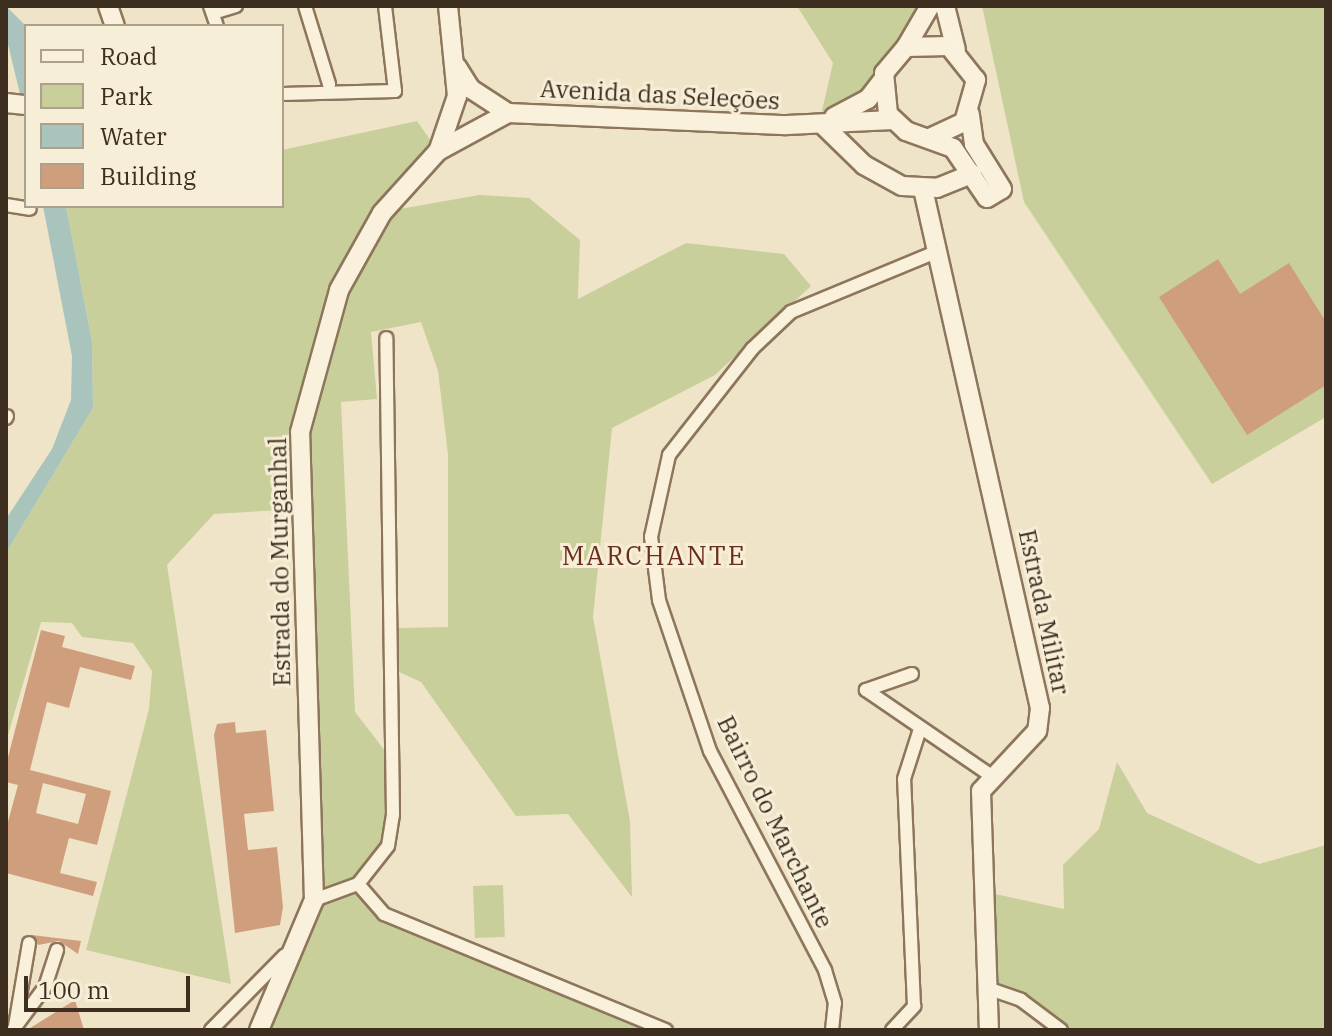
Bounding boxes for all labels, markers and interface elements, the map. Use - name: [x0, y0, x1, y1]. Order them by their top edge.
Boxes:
- legend: [24, 24, 284, 208]
- text: Road: [100, 40, 157, 72]
- street label: Avenida das Seleções: [539, 74, 781, 116]
- text: Park: [100, 80, 152, 112]
- text: Water: [100, 120, 167, 152]
- text: Building: [100, 160, 196, 192]
- street label: Estrada do Murganhal: [263, 437, 297, 687]
- street label: Estrada Militar: [1012, 527, 1076, 697]
- district label: MARCHANTE: [562, 540, 746, 572]
- street label: Bairro do Marchante: [711, 711, 839, 933]
- scale bar: [28, 960, 194, 1010]
- text: 100 m: [38, 974, 110, 1006]

